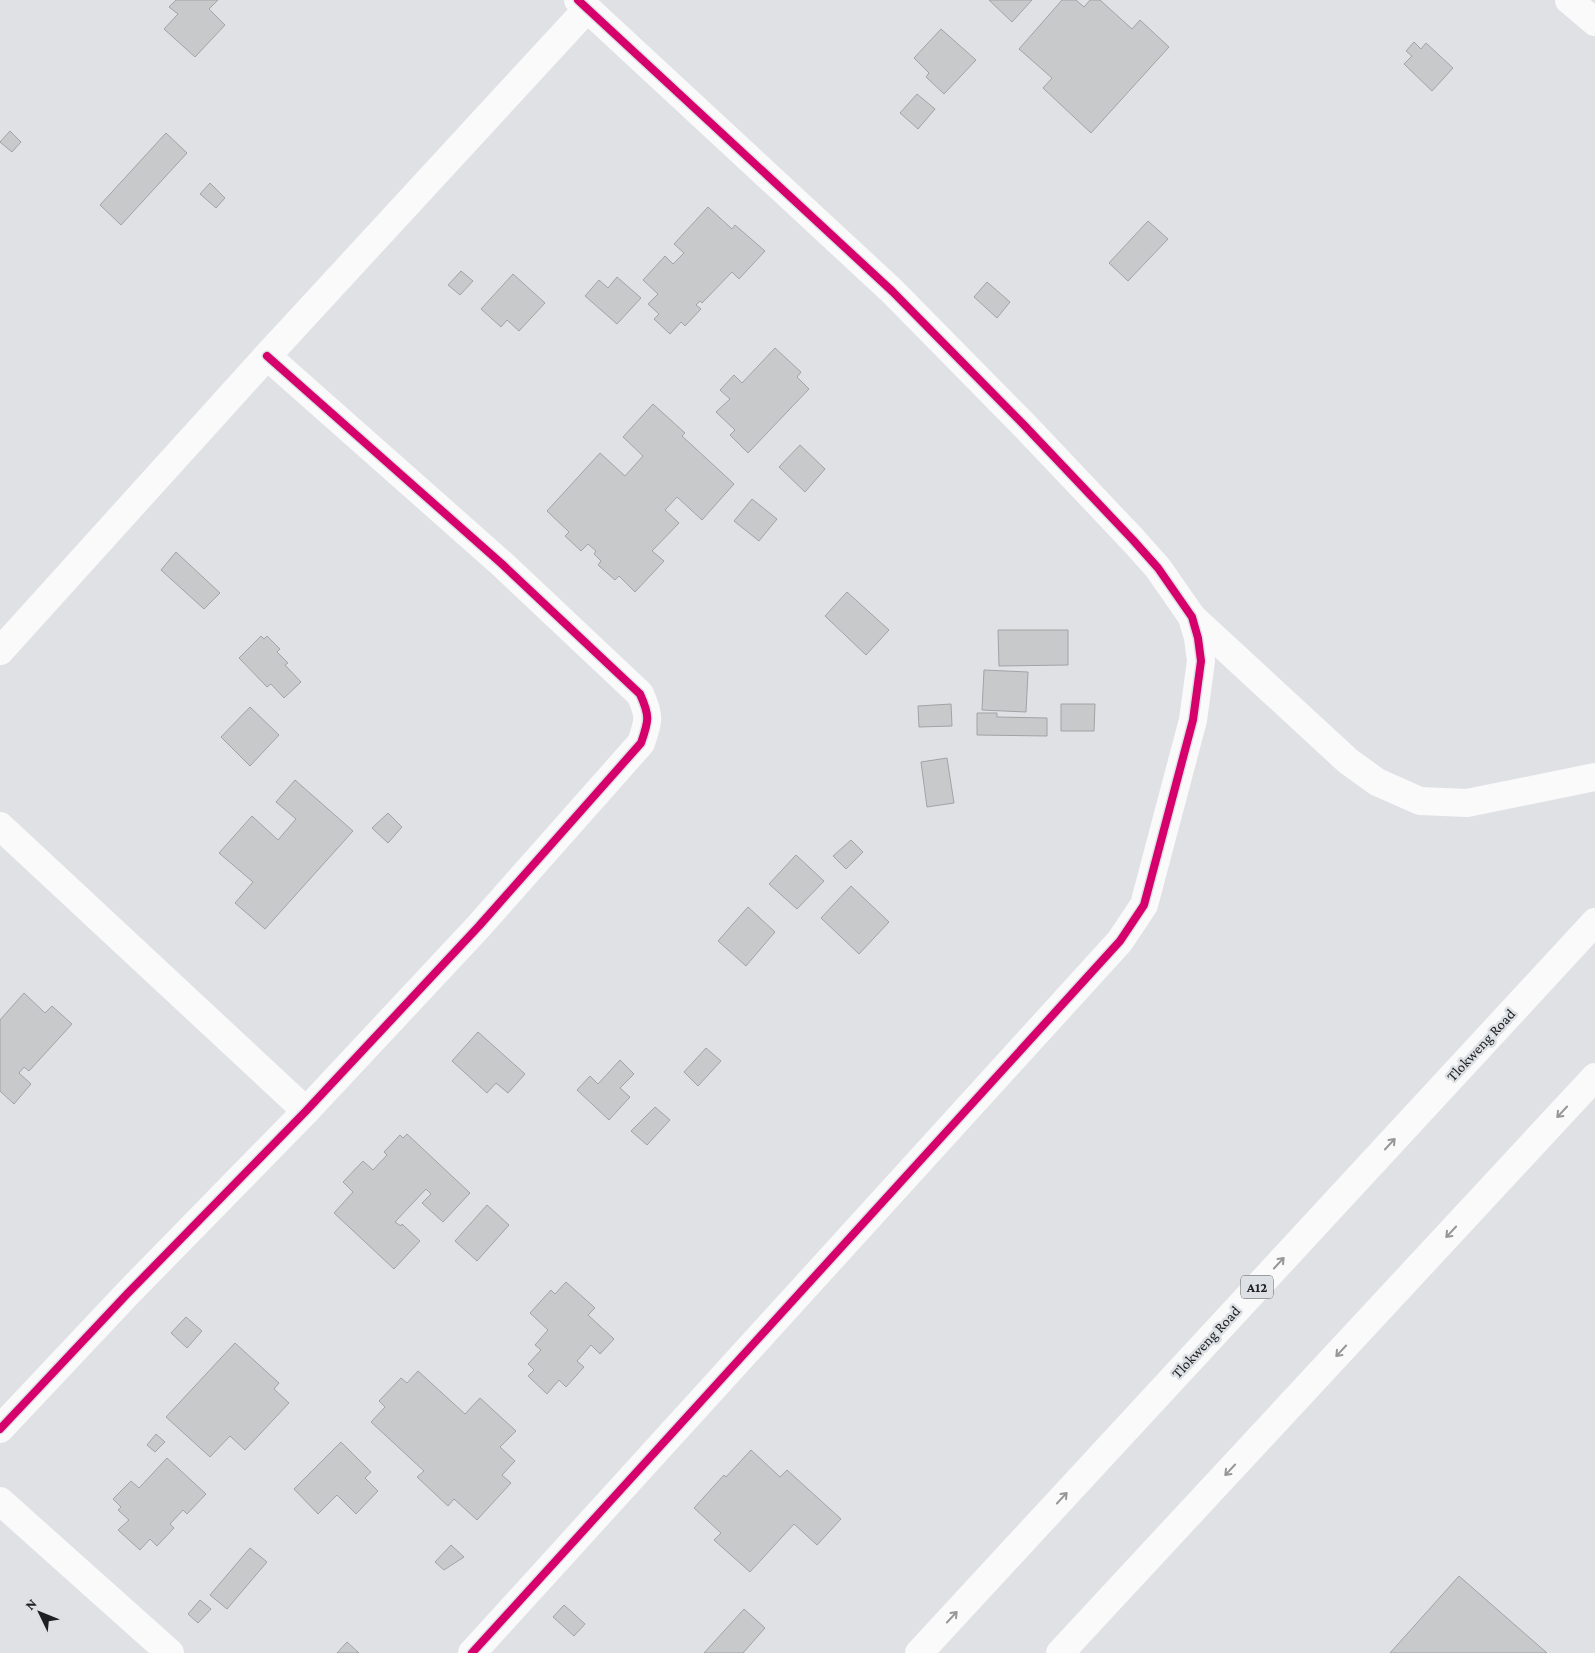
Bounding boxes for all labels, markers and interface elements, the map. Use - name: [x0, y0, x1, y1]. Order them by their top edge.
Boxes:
- street label: Tlokweng Road: [1444, 1006, 1519, 1085]
- one-way arrow: [1556, 1106, 1568, 1119]
- one-way arrow: [1384, 1137, 1396, 1150]
- one-way arrow: [1445, 1225, 1457, 1238]
- one-way arrow: [1273, 1257, 1285, 1269]
- road number: A12: [1241, 1275, 1273, 1298]
- street label: Tlokweng Road: [1169, 1303, 1244, 1382]
- one-way arrow: [1335, 1344, 1347, 1357]
- one-way arrow: [1224, 1463, 1236, 1476]
- one-way arrow: [1056, 1491, 1068, 1504]
- north arrow: [15, 1588, 65, 1638]
- text: N: [21, 1595, 40, 1613]
- one-way arrow: [946, 1611, 958, 1624]

